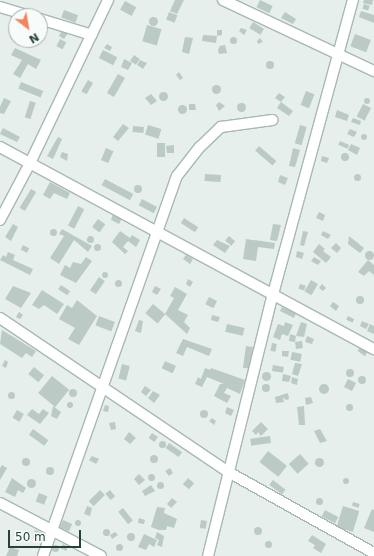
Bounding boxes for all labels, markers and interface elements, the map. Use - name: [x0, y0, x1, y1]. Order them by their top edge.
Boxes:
- north arrow: [8, 8, 48, 48]
- text: N: [27, 30, 41, 46]
- scale bar: [10, 522, 83, 548]
- text: 50 m: [15, 530, 46, 544]

